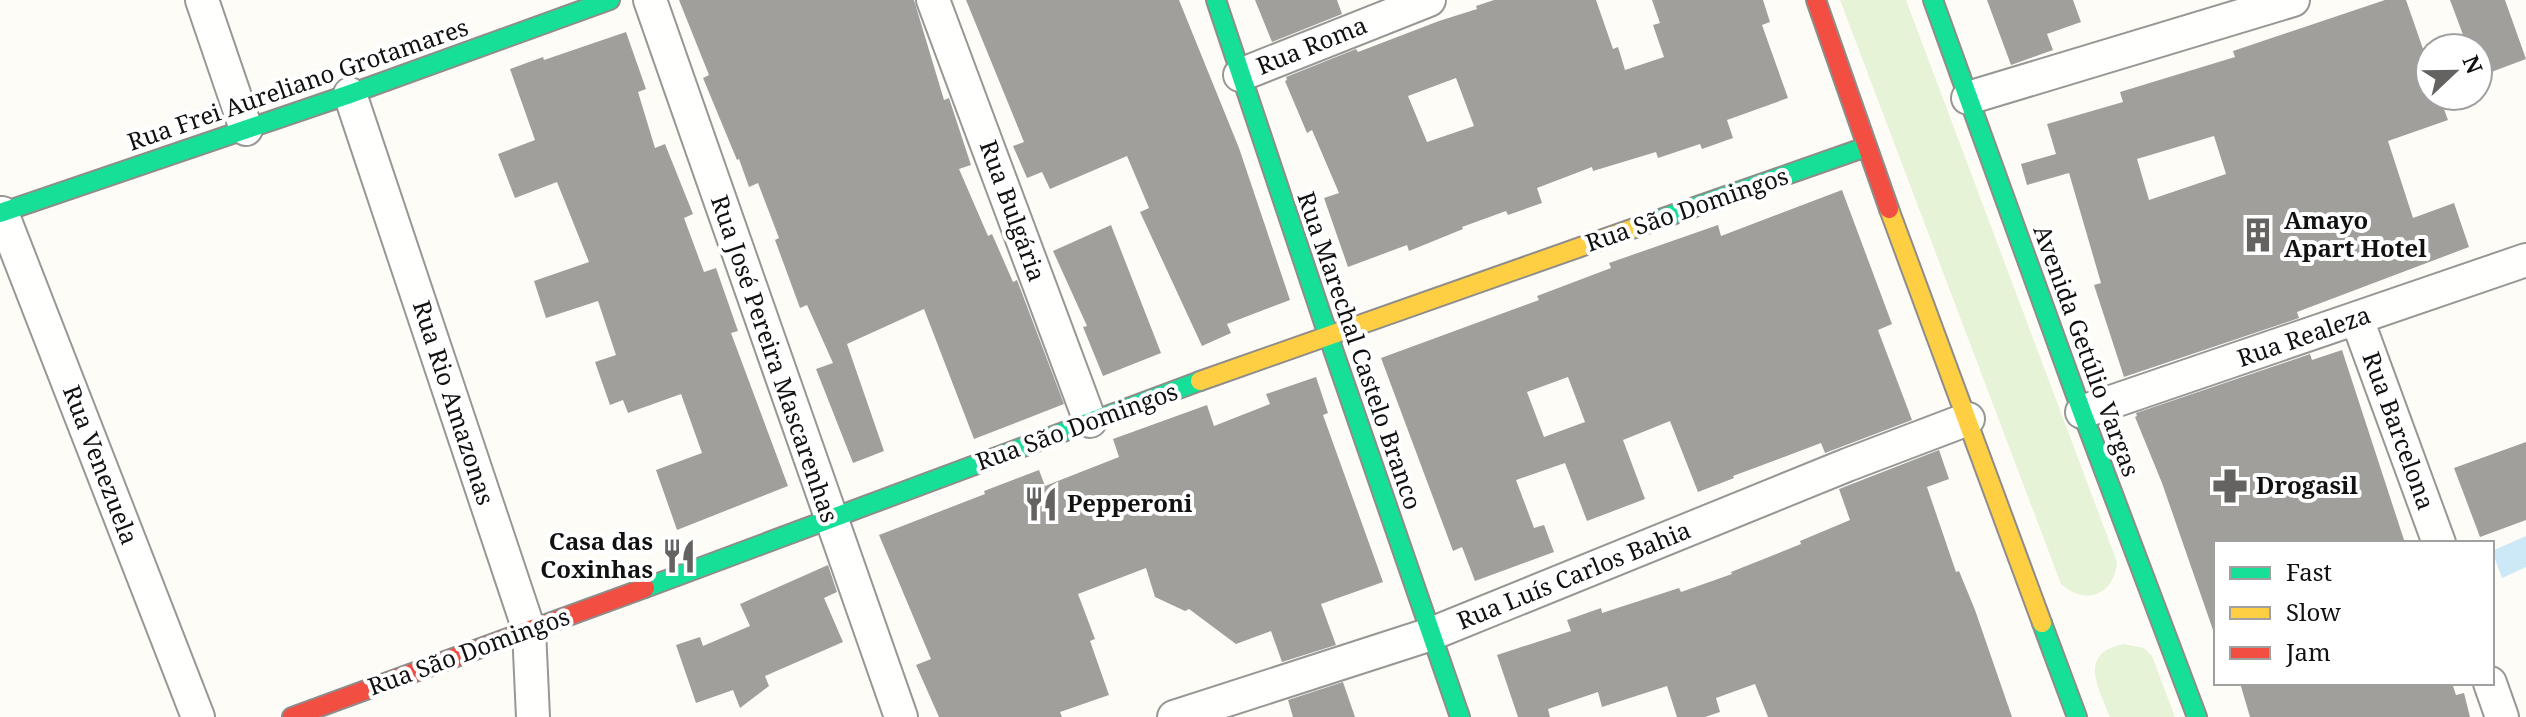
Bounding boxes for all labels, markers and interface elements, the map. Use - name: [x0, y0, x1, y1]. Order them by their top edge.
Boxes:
- street label: Rua Roma: [1251, 7, 1372, 82]
- street label: Rua Frei Aureliano Grotamares: [123, 10, 472, 158]
- north arrow: [2414, 32, 2494, 112]
- text: N: [2456, 50, 2491, 78]
- street label: Rua Bulgária: [973, 135, 1054, 286]
- street label: Rua São Domingos: [1581, 158, 1792, 259]
- street label: Rua Marechal Castelo Branco: [1290, 187, 1430, 514]
- street label: Rua José Pereira Mascarenhas: [704, 190, 847, 527]
- place label: Amayo Apart Hotel: [2284, 203, 2427, 264]
- building icon: Amayo Apart Hotel: [2239, 216, 2277, 254]
- street label: Avenida Getúlio Vargas: [2026, 220, 2148, 481]
- street label: Rua Rio Amazonas: [406, 296, 503, 509]
- street label: Rua Realeza: [2232, 297, 2375, 374]
- street label: Rua Barcelona: [2355, 347, 2443, 514]
- street label: Rua São Domingos: [971, 374, 1182, 477]
- street label: Rua Venezuela: [56, 380, 147, 549]
- pharmacy icon: Drogasil: [2211, 467, 2249, 505]
- place label: Drogasil: [2256, 468, 2359, 501]
- restaurant icon: Pepperoni: [1022, 485, 1060, 523]
- place label: Pepperoni: [1067, 486, 1193, 519]
- street label: Rua Luís Carlos Bahia: [1452, 513, 1695, 637]
- place label: Casa das Coxinhas: [540, 524, 653, 585]
- restaurant icon: Casa das Coxinhas: [660, 537, 698, 575]
- legend: [2214, 541, 2494, 685]
- text: Fast: [2286, 555, 2332, 588]
- text: Slow: [2286, 595, 2341, 628]
- street label: Rua São Domingos: [363, 599, 574, 702]
- text: Jam: [2285, 635, 2331, 668]

